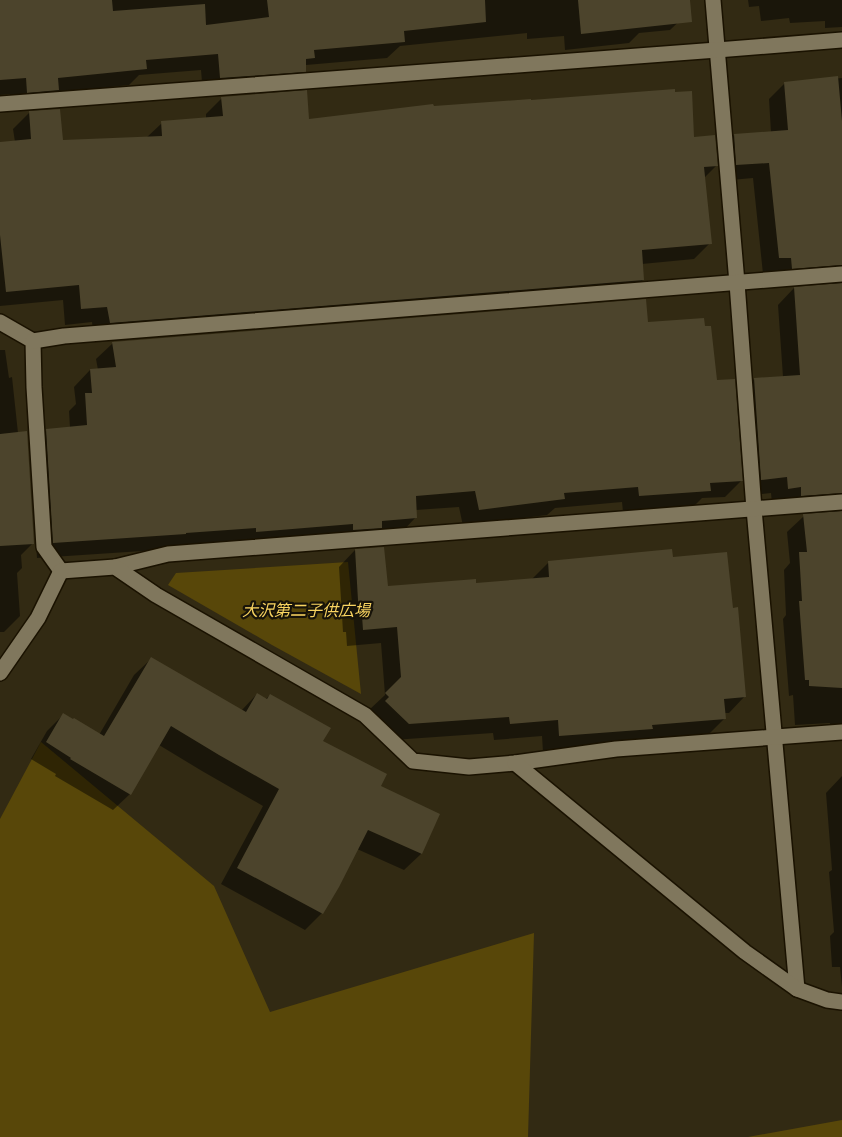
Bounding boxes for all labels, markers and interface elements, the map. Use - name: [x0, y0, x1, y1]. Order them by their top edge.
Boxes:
- park label: 大沢第二子供広場: [242, 599, 372, 623]

